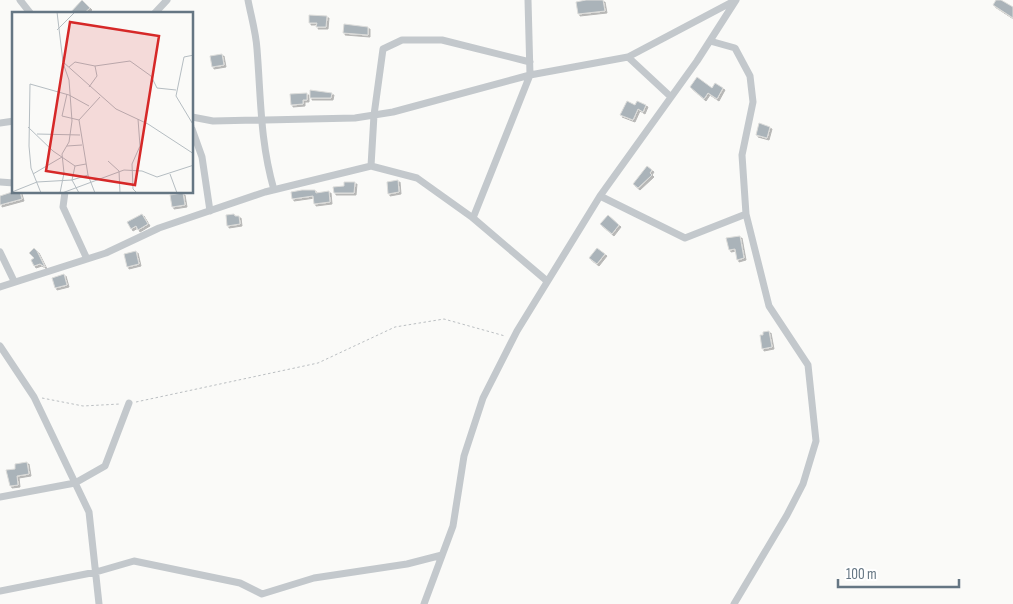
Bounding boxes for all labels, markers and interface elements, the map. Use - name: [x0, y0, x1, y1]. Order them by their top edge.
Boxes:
- inset map: [12, 12, 194, 194]
- scale bar: [838, 556, 959, 588]
- text: 100 m: [846, 565, 877, 584]

